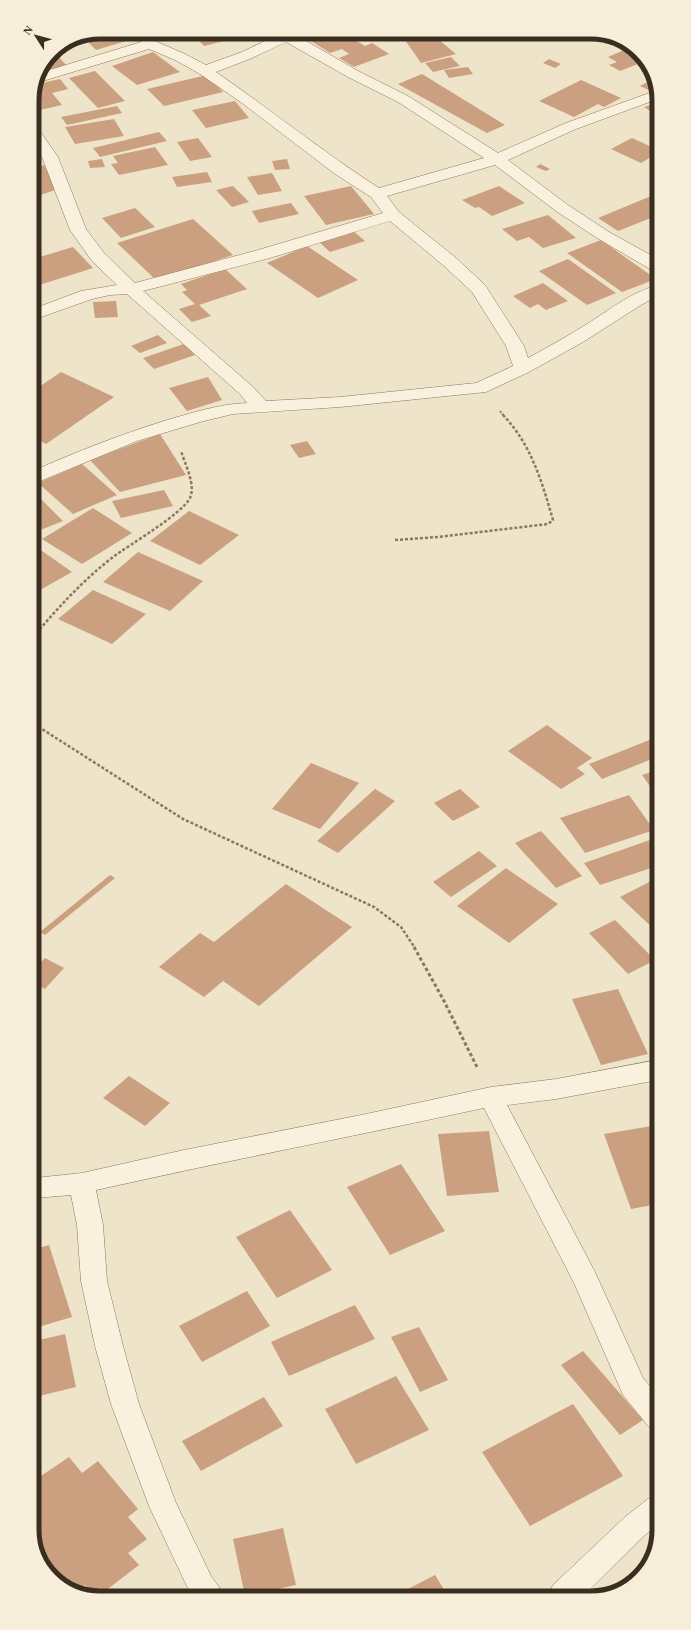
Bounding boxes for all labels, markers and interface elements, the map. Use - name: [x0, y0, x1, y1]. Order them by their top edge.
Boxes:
- north arrow: [16, 16, 56, 56]
- text: N: [21, 23, 35, 37]

